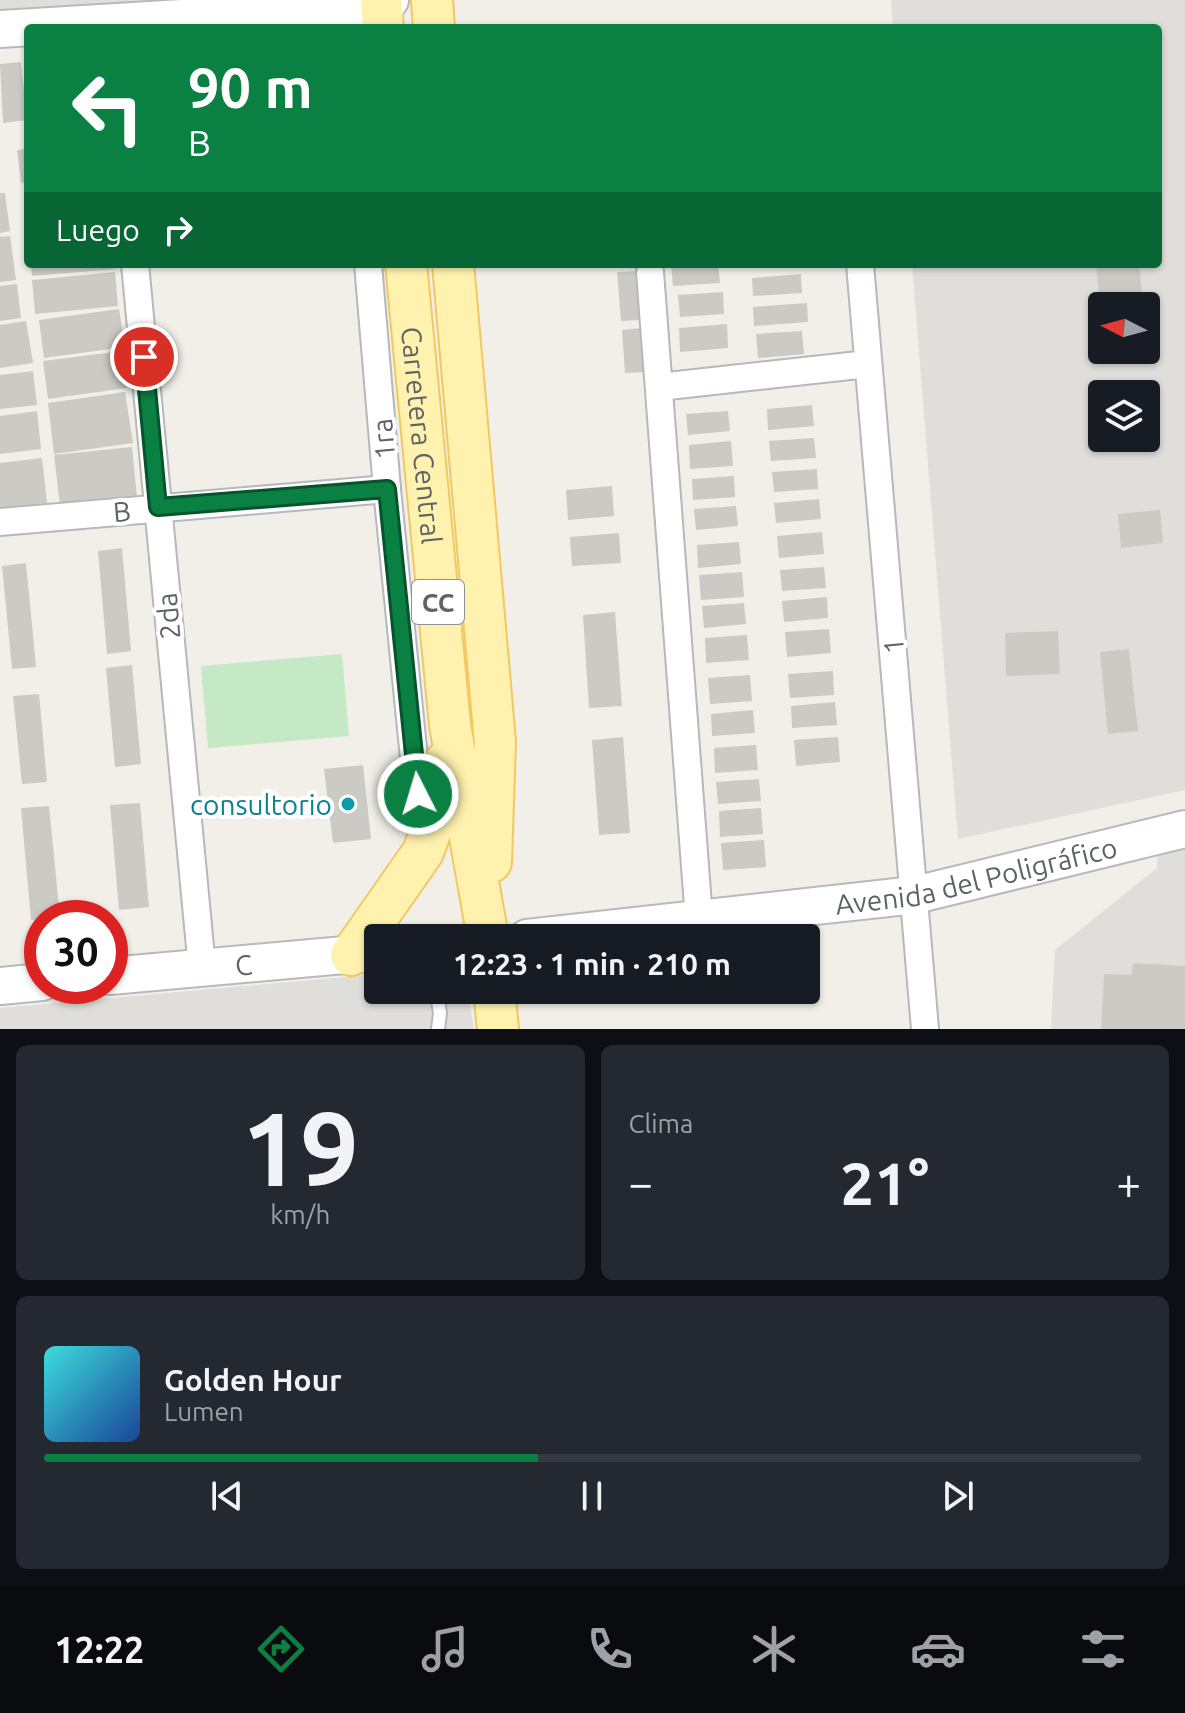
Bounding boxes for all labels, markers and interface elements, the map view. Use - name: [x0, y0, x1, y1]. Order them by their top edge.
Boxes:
- icon: left: [56, 56, 160, 160]
- text: 90 m: [188, 56, 313, 119]
- text: B: [188, 122, 211, 163]
- icon: right: [156, 208, 200, 252]
- text: Luego: [56, 213, 140, 247]
- north arrow: [1088, 292, 1160, 364]
- map controls: [1088, 292, 1160, 452]
- pin: [110, 323, 178, 391]
- street label: Carretera Central: [397, 325, 448, 545]
- icon: arrive: [122, 335, 166, 379]
- button: layers: [1088, 380, 1160, 452]
- street label: 1ra: [366, 417, 400, 461]
- street label: B: [112, 495, 132, 527]
- road number: CC: [412, 580, 464, 624]
- street label: 2da: [151, 591, 185, 641]
- street label: 1: [877, 637, 909, 655]
- position arrow: [376, 752, 460, 836]
- place label: consultorio: [190, 789, 332, 820]
- marker: consultorio: [339, 795, 357, 813]
- street label: Avenida del Poligráfico: [834, 831, 1120, 919]
- speed limit sign: 30: [24, 900, 128, 1004]
- text: 12:23 · 1 min · 210 m: [453, 947, 731, 981]
- street label: C: [234, 948, 253, 980]
- text: 19: [242, 1089, 359, 1206]
- text: Clima: [629, 1109, 693, 1138]
- text: 21°: [840, 1149, 929, 1216]
- text: −: [629, 1158, 653, 1207]
- text: +: [1116, 1158, 1141, 1207]
- text: km/h: [270, 1200, 330, 1229]
- text: Golden Hour: [164, 1363, 342, 1397]
- text: Lumen: [164, 1397, 244, 1426]
- icon: previous: [205, 1474, 249, 1518]
- icon: pause: [570, 1474, 614, 1518]
- icon: next: [936, 1474, 980, 1518]
- icon: directions: [253, 1621, 309, 1677]
- icon: music: [417, 1621, 473, 1677]
- icon: phone: [582, 1621, 638, 1677]
- icon: climate: [746, 1621, 802, 1677]
- icon: car: [910, 1621, 966, 1677]
- icon: filters: [1075, 1621, 1131, 1677]
- text: 12:22: [54, 1629, 144, 1670]

